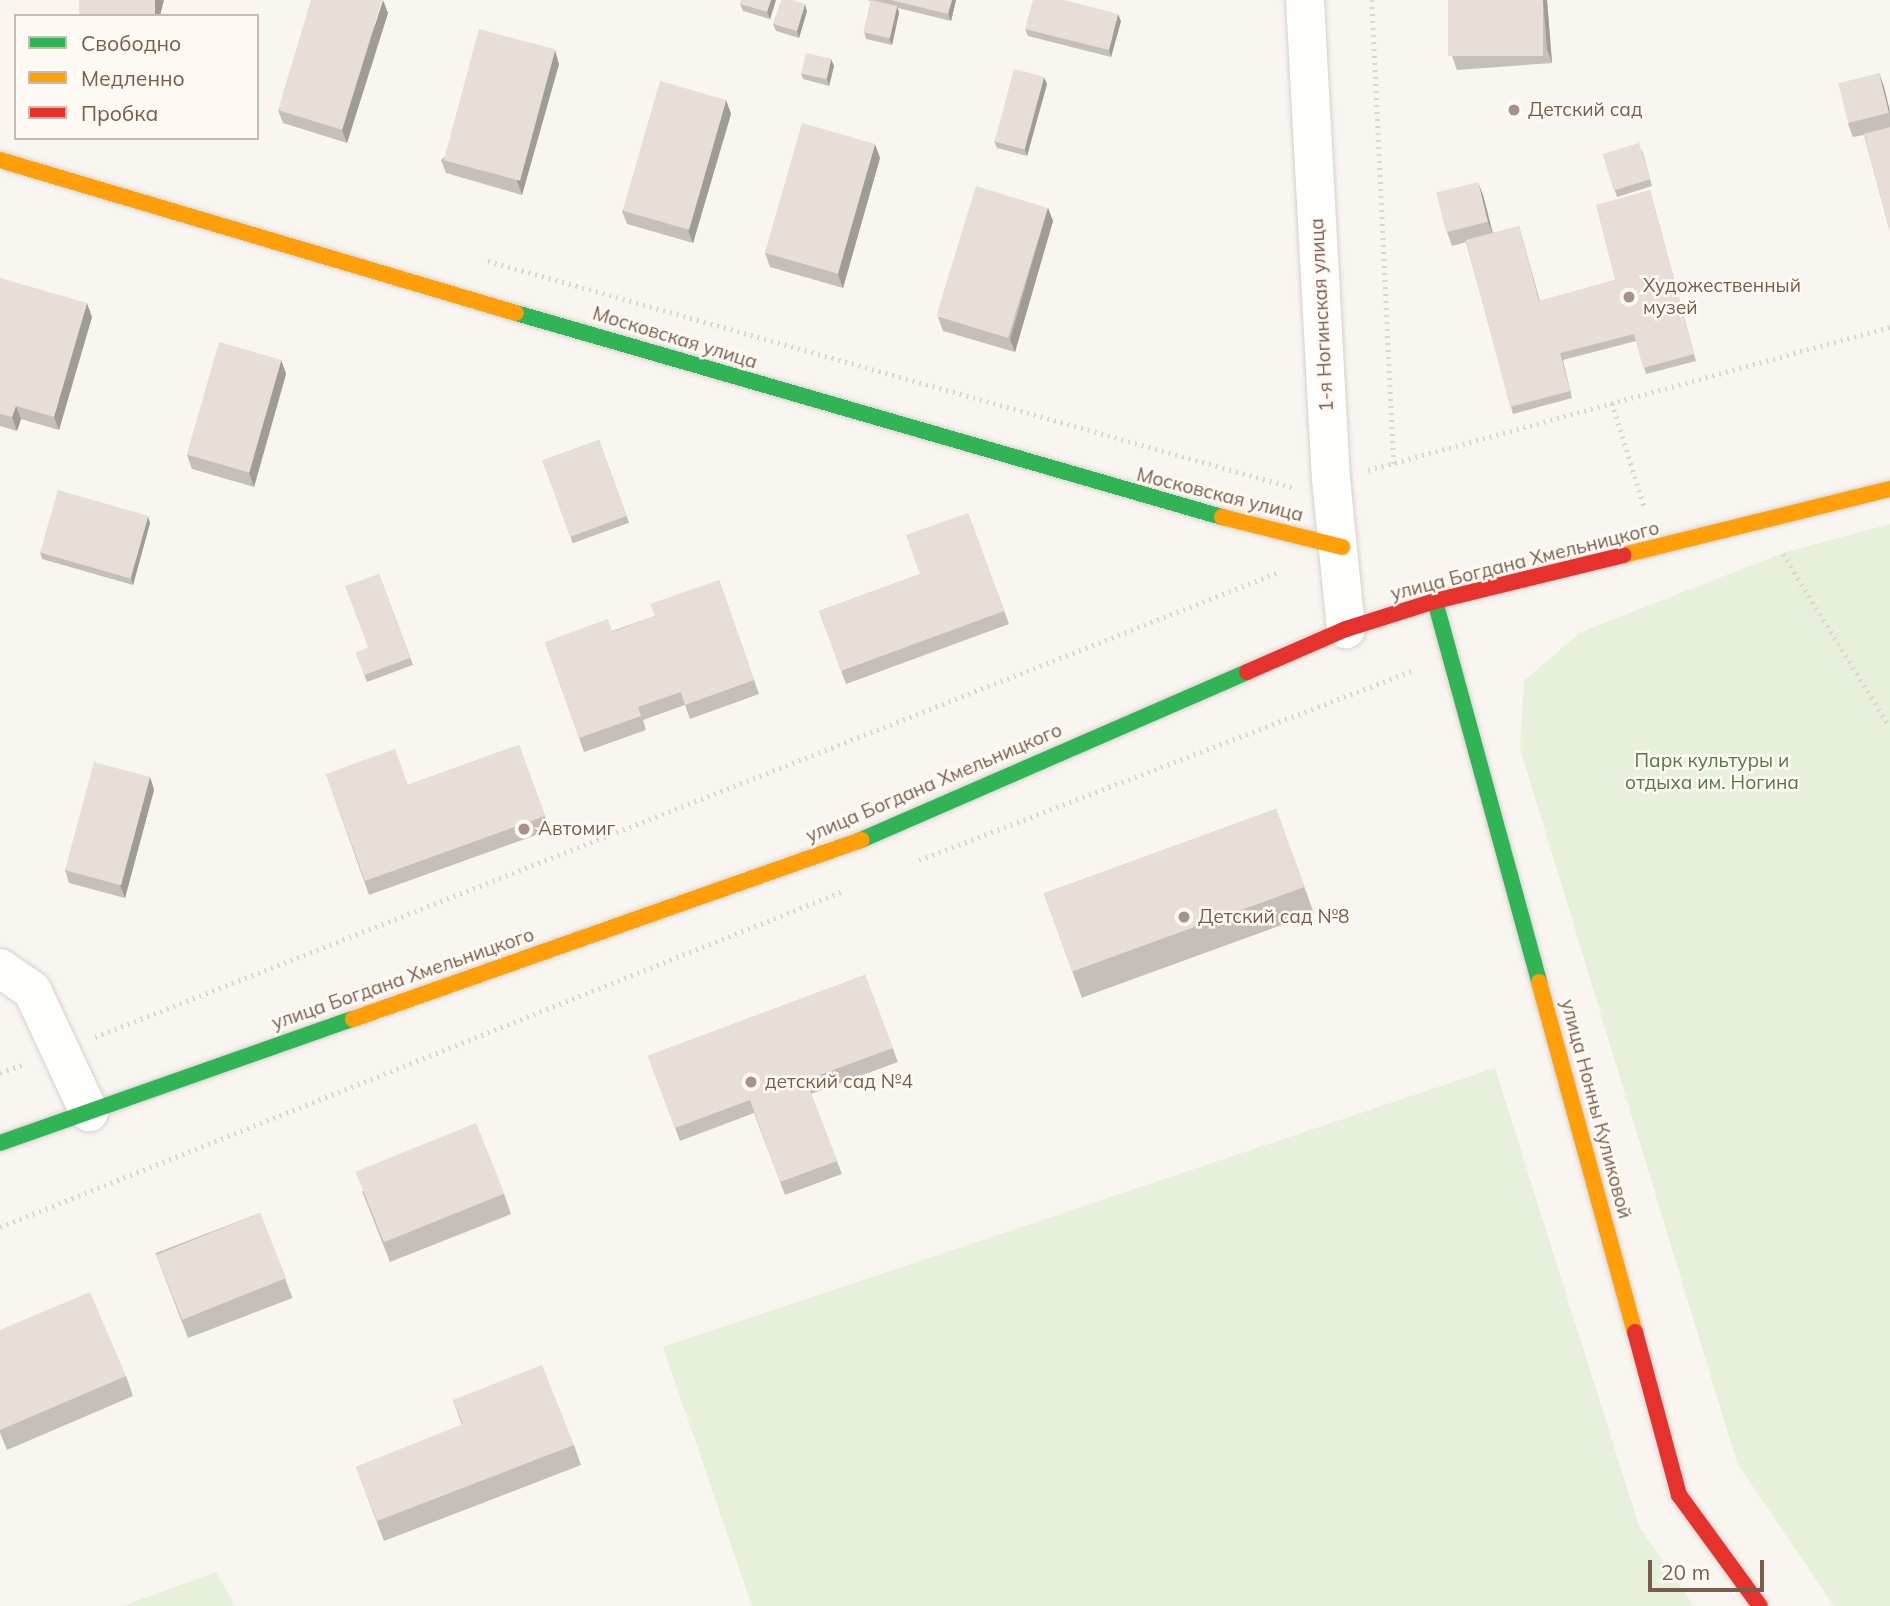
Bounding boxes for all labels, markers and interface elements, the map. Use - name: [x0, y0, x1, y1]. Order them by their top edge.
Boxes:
- legend: [14, 14, 259, 140]
- text: Свободно: [81, 30, 181, 56]
- text: Медленно: [81, 65, 185, 91]
- place label: Детский сад: [1528, 99, 1642, 121]
- text: Пробка: [81, 100, 158, 126]
- marker: Детский сад: [1506, 102, 1522, 118]
- street label: 1-я Ногинская улица: [1306, 218, 1338, 412]
- place label: Художественный музей: [1643, 275, 1801, 319]
- marker: Художественный музей: [1621, 289, 1637, 305]
- street label: Московская улица: [590, 302, 760, 374]
- street label: Московская улица: [1134, 463, 1306, 527]
- street label: улица Богдана Хмельницкого: [1388, 517, 1662, 605]
- street label: улица Богдана Хмельницкого: [802, 719, 1066, 847]
- park label: Парк культуры и отдыха им. Ногина: [1625, 750, 1799, 794]
- place label: Автомиг: [538, 818, 615, 840]
- marker: Автомиг: [516, 821, 532, 837]
- place label: Детский сад №8: [1198, 906, 1349, 928]
- marker: Детский сад №8: [1176, 909, 1192, 925]
- street label: улица Богдана Хмельницкого: [269, 923, 537, 1035]
- street label: улица Нонны Куликовой: [1556, 997, 1636, 1221]
- place label: детский сад №4: [765, 1071, 913, 1093]
- marker: детский сад №4: [743, 1074, 759, 1090]
- scale bar: [1652, 1546, 1768, 1590]
- text: 20 m: [1661, 1559, 1710, 1585]

